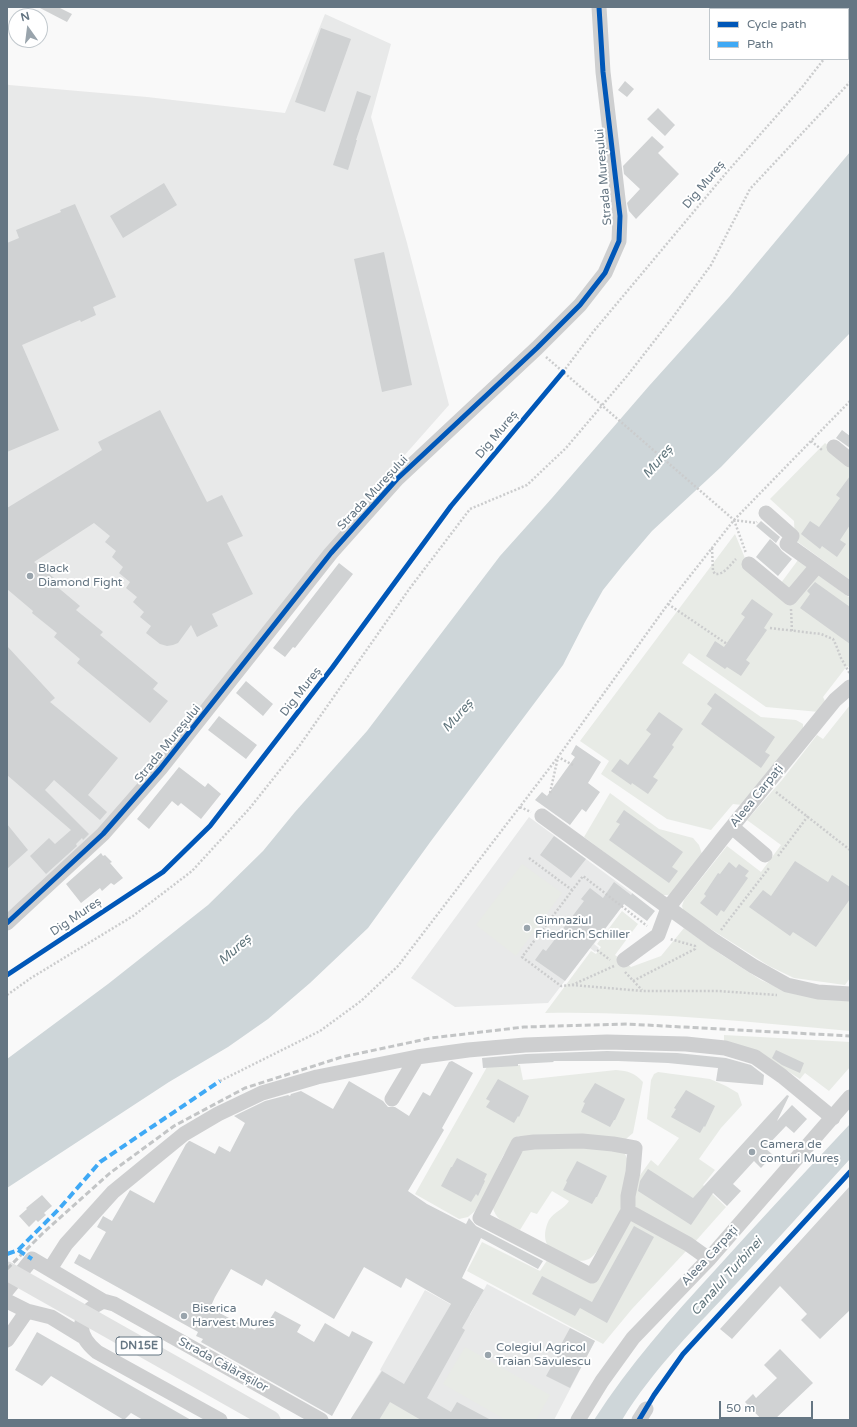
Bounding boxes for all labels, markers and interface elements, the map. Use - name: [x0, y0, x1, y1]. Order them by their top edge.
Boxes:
- north arrow: [8, 8, 48, 48]
- legend: [709, 8, 849, 60]
- text: N: [19, 9, 31, 24]
- text: Cycle path: [747, 17, 806, 31]
- text: Path: [747, 37, 773, 51]
- street label: Strada Mureșului: [593, 128, 615, 226]
- street label: Dig Mureș: [680, 158, 728, 212]
- street label: Dig Mureș: [473, 408, 521, 462]
- water label: Mureș: [640, 442, 676, 482]
- street label: Strada Mureșului: [335, 453, 411, 533]
- place label: Black Diamond Fight: [38, 562, 122, 590]
- marker: Black Diamond Fight: [25, 571, 35, 581]
- street label: Dig Mureș: [277, 665, 325, 719]
- water label: Mureș: [439, 696, 477, 736]
- street label: Strada Mureșului: [132, 702, 204, 786]
- street label: Aleea Carpați: [727, 762, 787, 830]
- street label: Dig Mureș: [48, 895, 104, 939]
- place label: Gimnaziul Friedrich Schiller: [535, 914, 630, 942]
- marker: Gimnaziul Friedrich Schiller: [522, 923, 532, 933]
- water label: Mureș: [215, 931, 255, 969]
- place label: Camera de conturi Mureș: [760, 1138, 839, 1166]
- marker: Camera de conturi Mureș: [747, 1147, 757, 1157]
- street label: Aleea Carpați: [679, 1223, 741, 1289]
- water label: Canalul Turbinei: [688, 1235, 766, 1319]
- place label: Biserica Harvest Mures: [192, 1302, 275, 1330]
- marker: Biserica Harvest Mures: [179, 1311, 189, 1321]
- street label: Strada Călărașilor: [176, 1334, 270, 1396]
- road number: DN15E: [116, 1337, 162, 1355]
- place label: Colegiul Agricol Traian Săvulescu: [496, 1341, 591, 1369]
- marker: Colegiul Agricol Traian Săvulescu: [483, 1350, 493, 1360]
- scale bar: [721, 1393, 815, 1419]
- text: 50 m: [726, 1401, 755, 1415]

